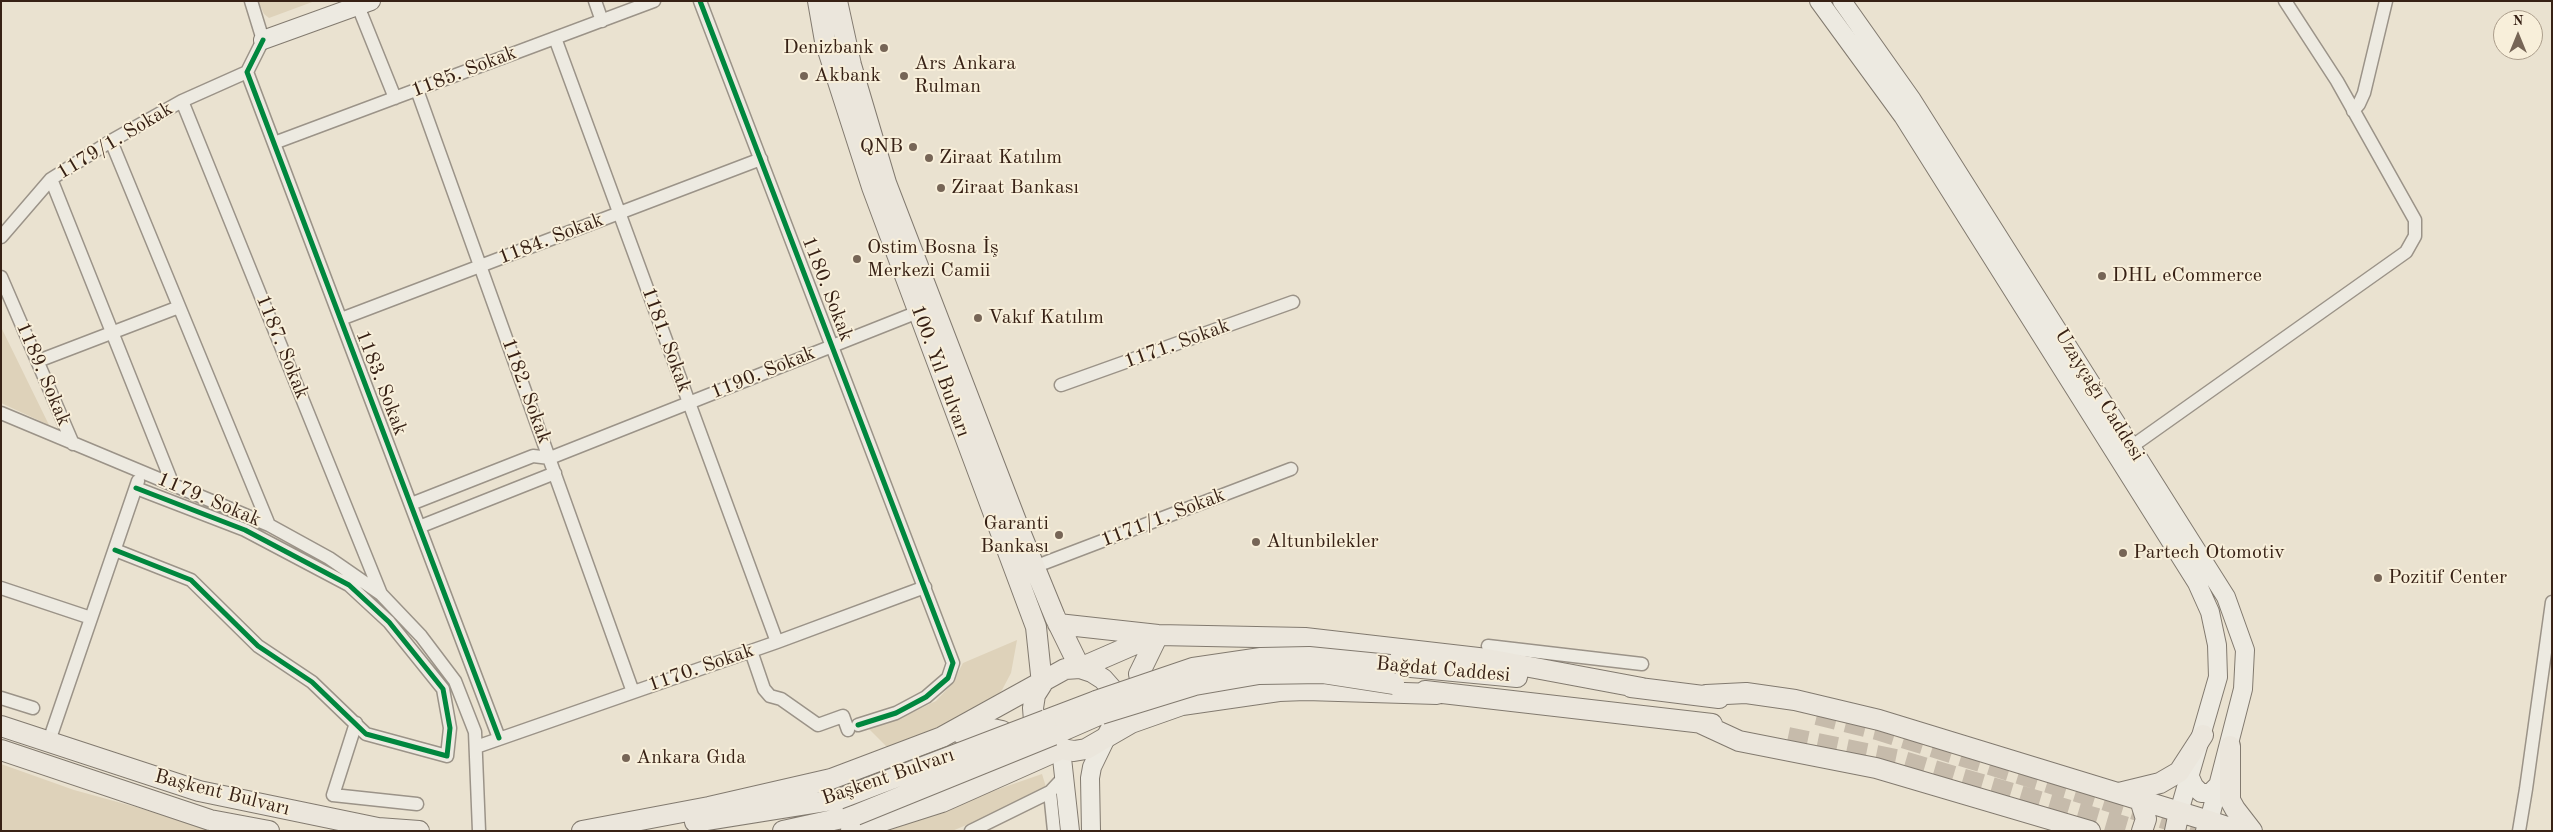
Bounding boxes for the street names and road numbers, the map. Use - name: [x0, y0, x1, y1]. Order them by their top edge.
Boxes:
- street label: 1185. Sokak: [408, 41, 520, 103]
- street label: 1179/1. Sokak: [53, 97, 177, 185]
- street label: 1184. Sokak: [495, 208, 607, 270]
- street label: 1180. Sokak: [796, 233, 858, 345]
- street label: 1181. Sokak: [636, 284, 696, 396]
- street label: 1187. Sokak: [250, 291, 314, 403]
- street label: 100. Yıl Bulvarı: [905, 302, 975, 440]
- street label: 1171. Sokak: [1121, 314, 1233, 374]
- street label: 1189. Sokak: [10, 318, 76, 430]
- street label: Uzayçağı Caddesi: [2049, 324, 2149, 466]
- street label: 1183. Sokak: [350, 327, 412, 439]
- street label: 1182. Sokak: [496, 335, 556, 447]
- street label: 1190. Sokak: [707, 341, 819, 405]
- street label: 1179. Sokak: [153, 467, 265, 533]
- street label: 1171/1. Sokak: [1097, 483, 1229, 553]
- street label: 1170. Sokak: [645, 639, 757, 697]
- street label: Bağdat Caddesi: [1375, 652, 1511, 688]
- street label: Başkent Bulvarı: [819, 743, 957, 811]
- street label: Başkent Bulvarı: [152, 765, 292, 821]

